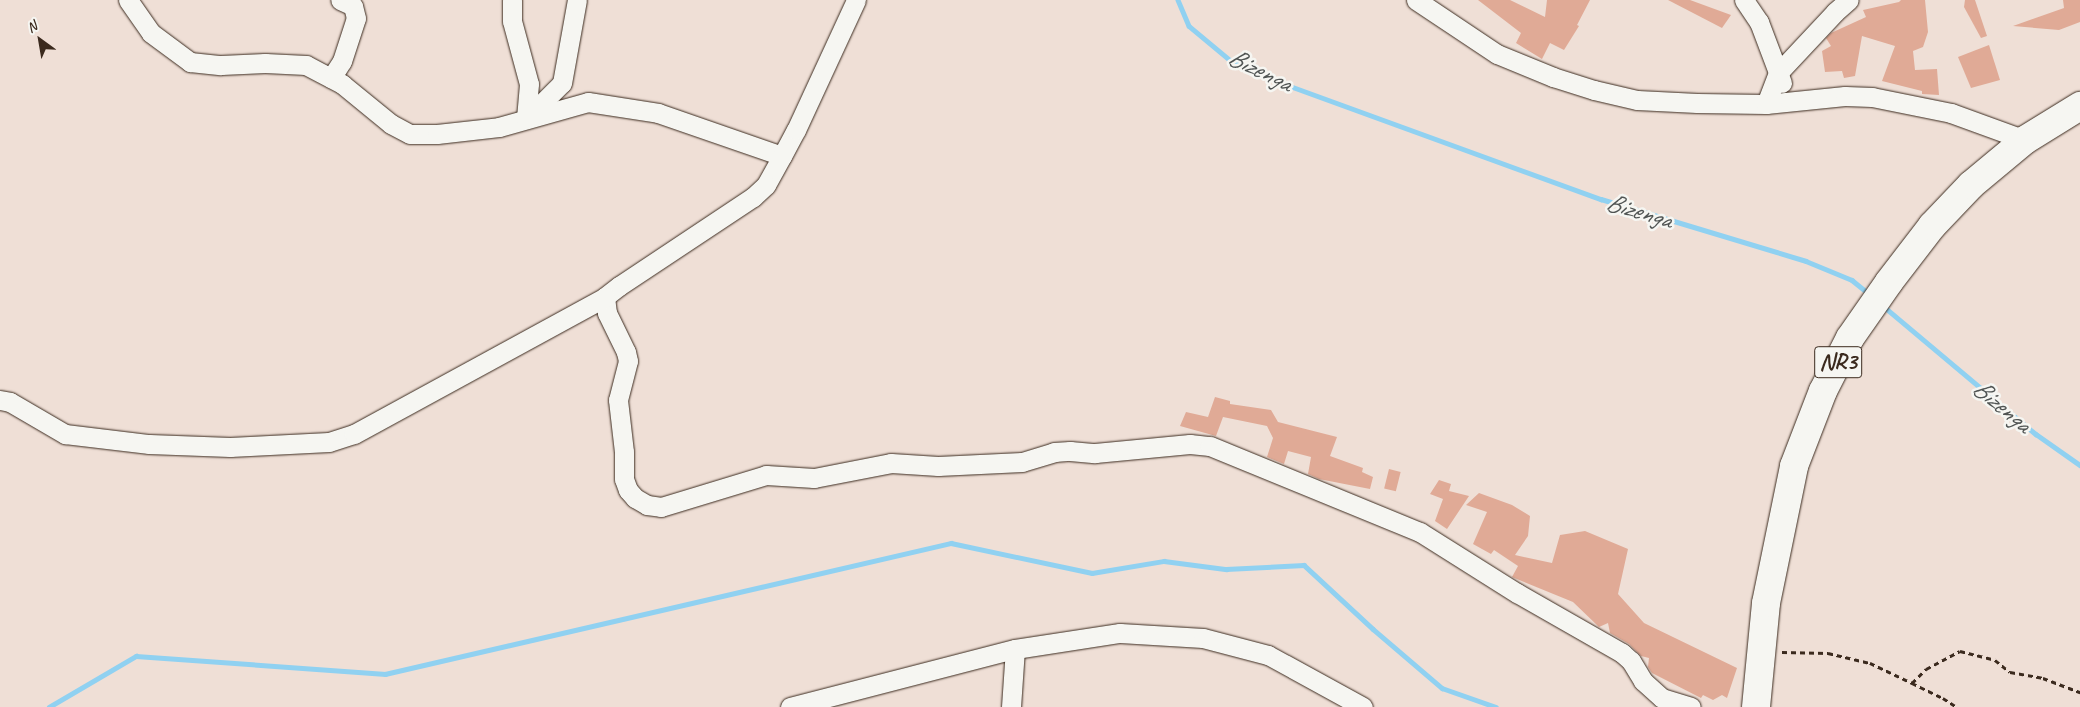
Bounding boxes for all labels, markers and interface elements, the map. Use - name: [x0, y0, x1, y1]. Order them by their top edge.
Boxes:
- north arrow: [15, 15, 65, 65]
- text: N: [24, 17, 40, 36]
- water label: Bizenga: [1223, 41, 1297, 99]
- water label: Bizenga: [1602, 186, 1676, 236]
- road number: NR3: [1813, 341, 1863, 384]
- water label: Bizenga: [1966, 373, 2038, 439]

